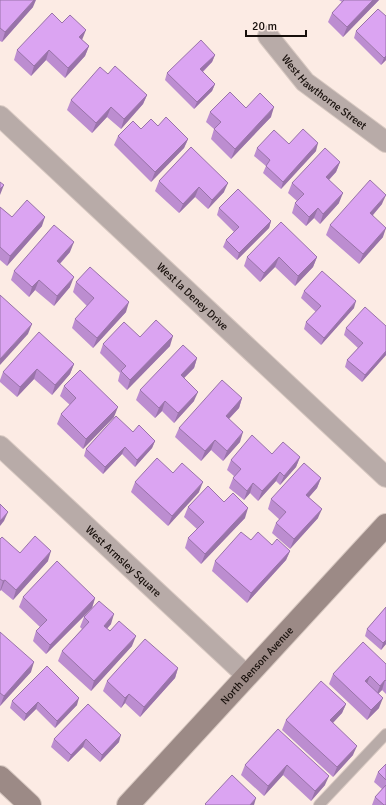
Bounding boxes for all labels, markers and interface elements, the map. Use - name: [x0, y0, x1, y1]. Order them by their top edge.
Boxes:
- scale bar: [246, 12, 306, 38]
- text: 20 m: [252, 19, 277, 34]
- street label: West Hawthorne Street: [279, 52, 369, 133]
- street label: West la Deney Drive: [154, 260, 231, 333]
- street label: West Armsley Square: [83, 523, 164, 600]
- street label: North Benson Avenue: [218, 624, 296, 707]

